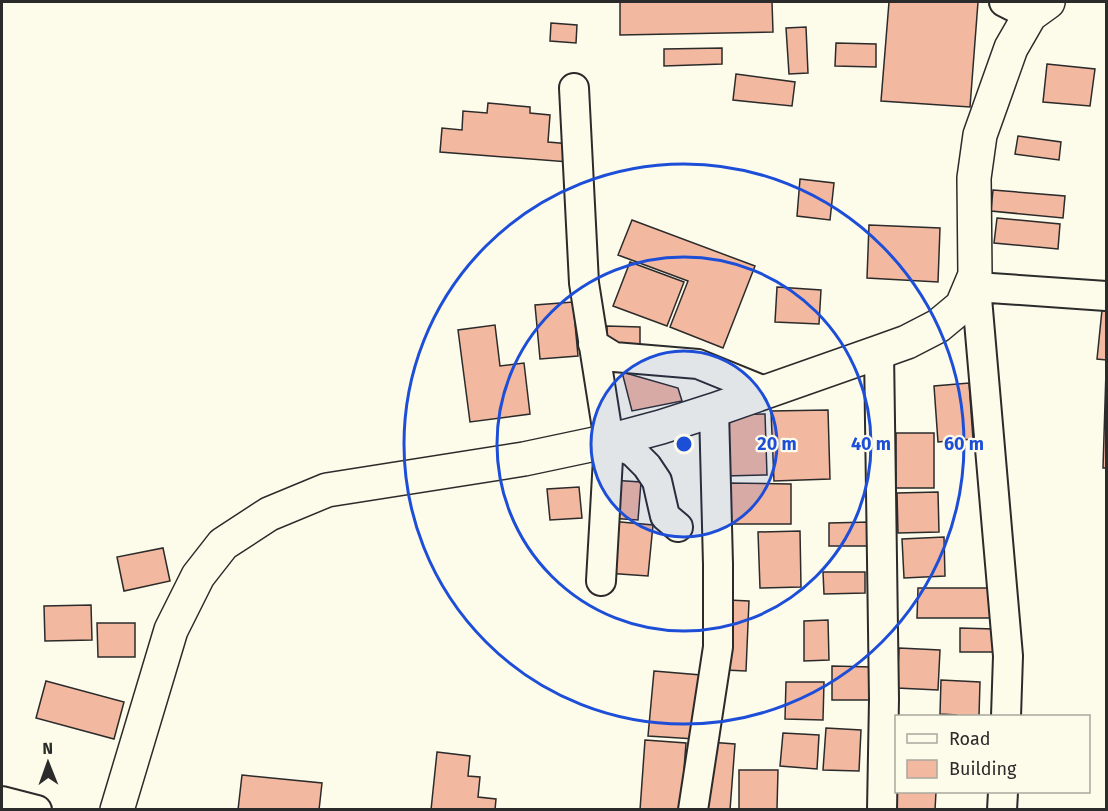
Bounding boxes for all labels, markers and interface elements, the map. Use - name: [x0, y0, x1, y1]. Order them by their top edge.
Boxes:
- text: 20 m: [757, 433, 797, 455]
- text: 40 m: [851, 433, 891, 455]
- text: 60 m: [944, 433, 984, 455]
- centre of rings: [674, 434, 694, 454]
- legend: [895, 715, 1090, 793]
- text: Road: [949, 728, 991, 750]
- north arrow: [18, 733, 78, 793]
- text: N: [42, 739, 53, 758]
- text: Building: [949, 758, 1017, 780]

